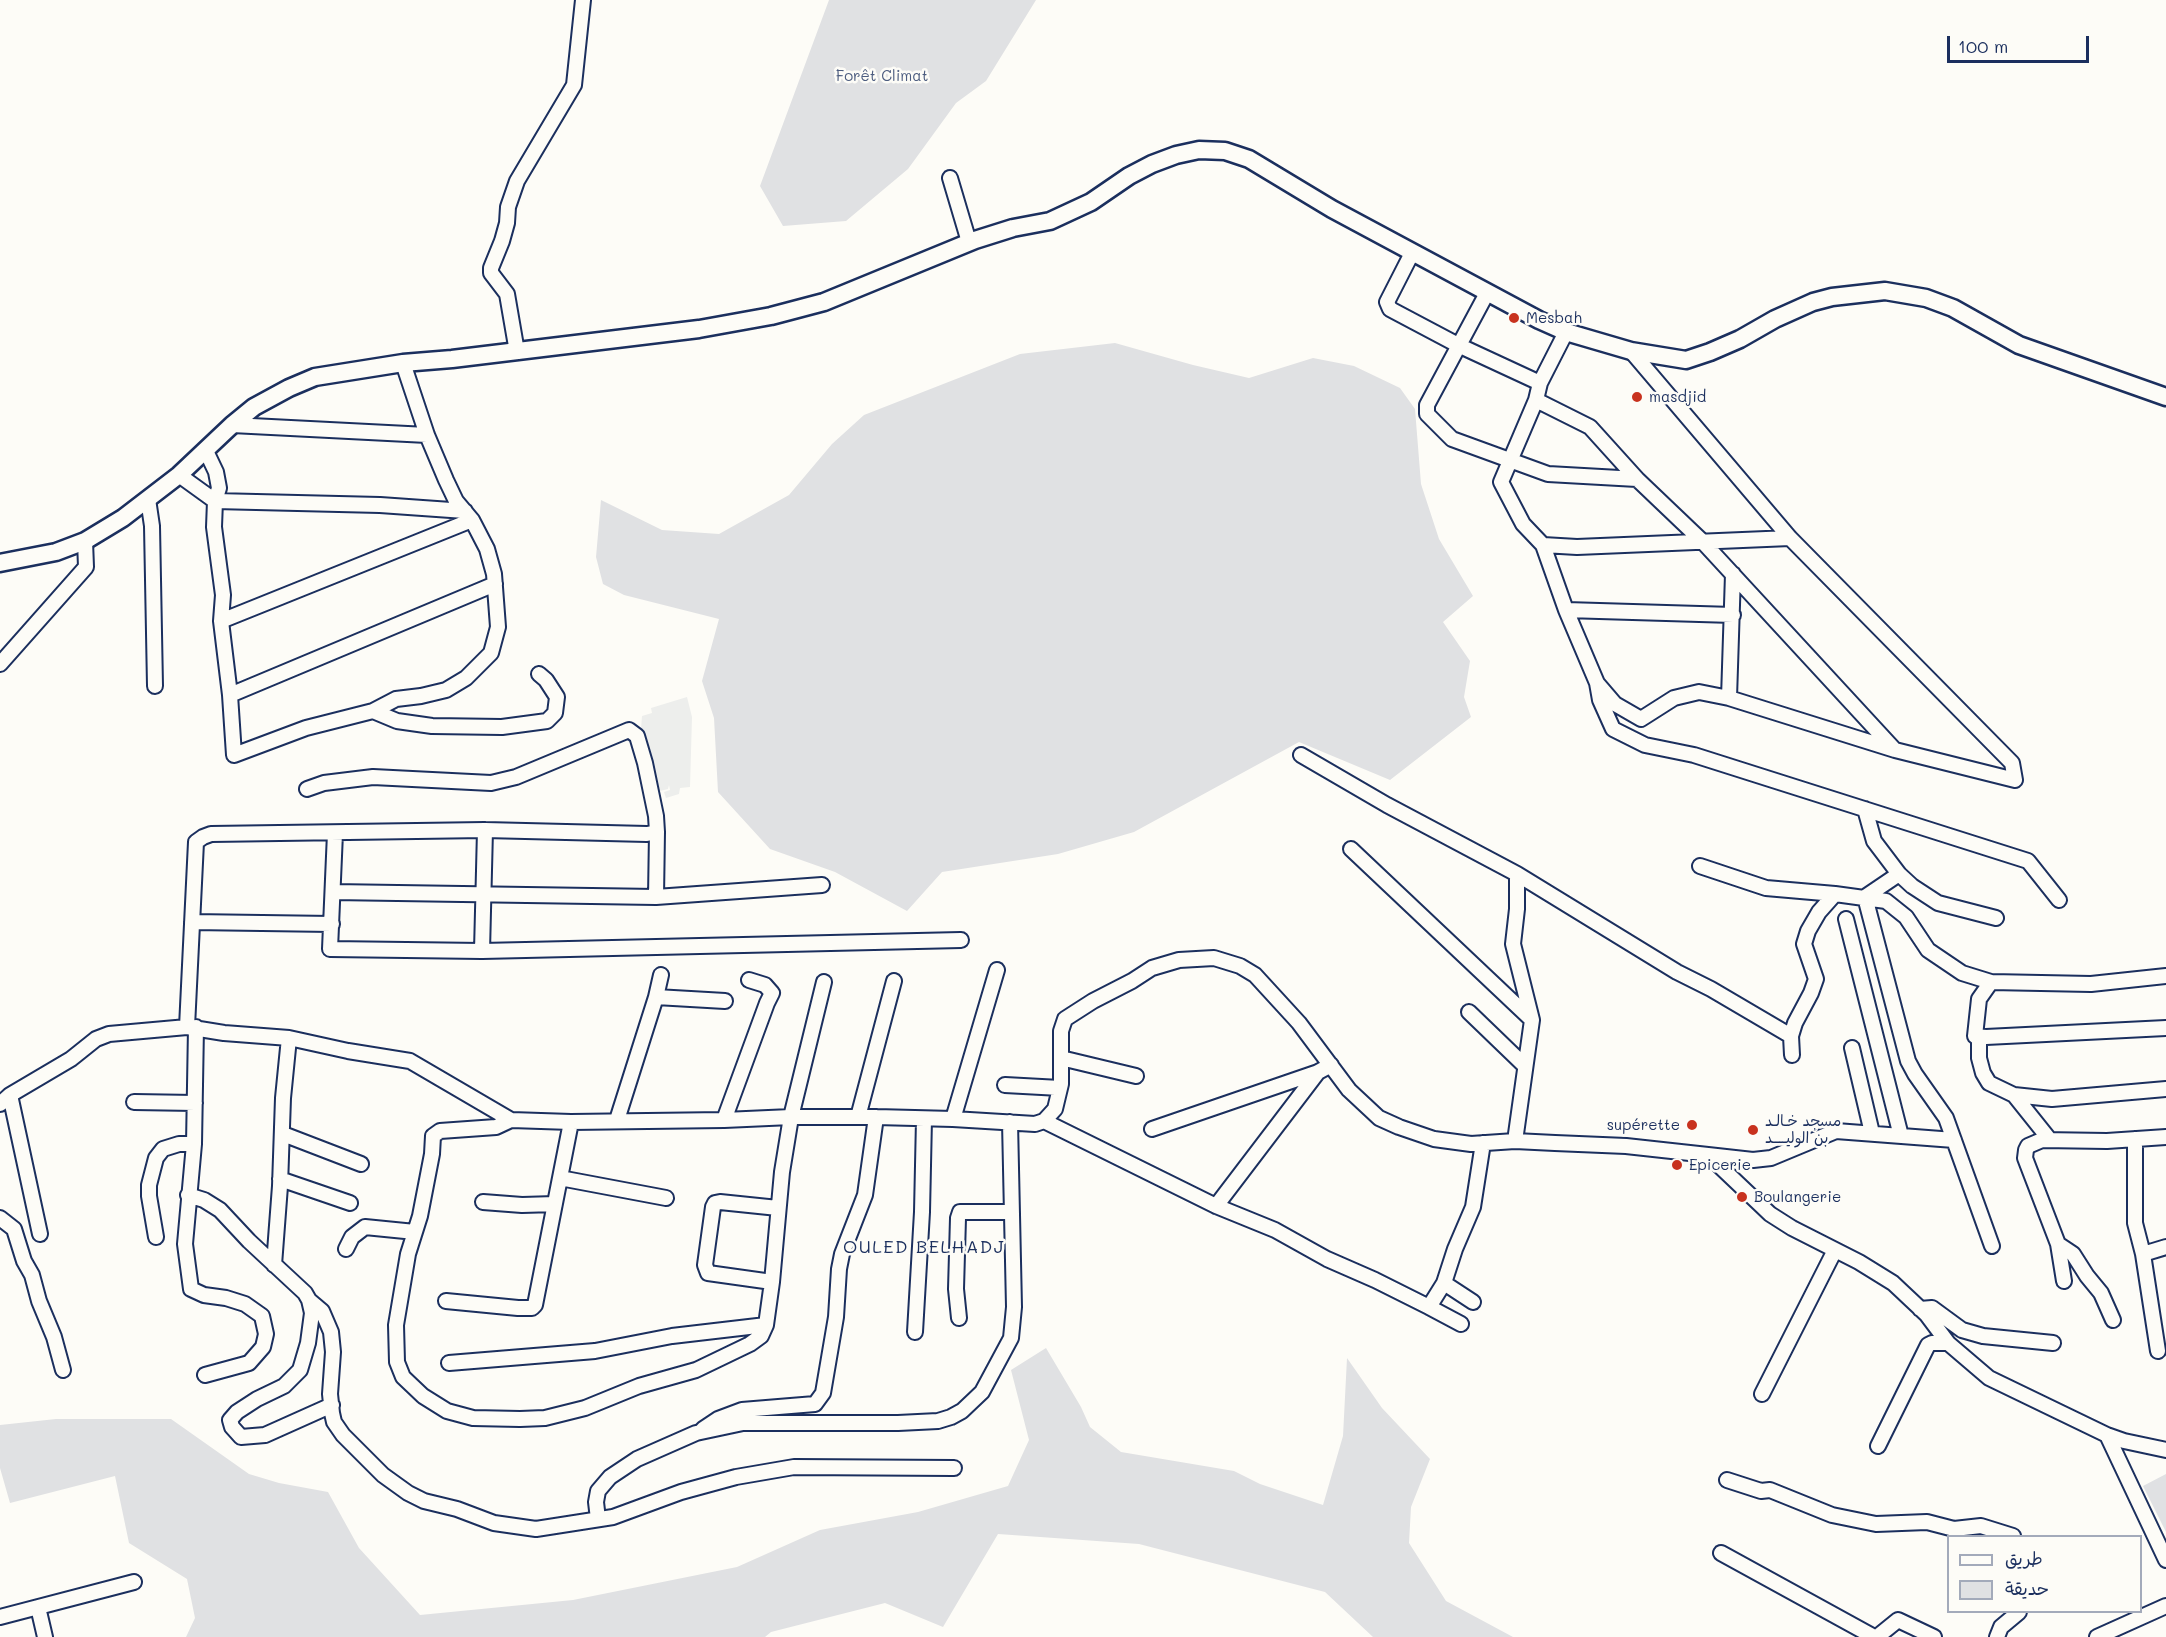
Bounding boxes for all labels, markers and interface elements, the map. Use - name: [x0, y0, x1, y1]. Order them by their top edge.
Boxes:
- scale bar: [1950, 24, 2092, 62]
- text: 100 m: [1958, 34, 2008, 58]
- park label: Forêt Climat: [836, 67, 928, 85]
- place label: Mesbah: [1526, 309, 1582, 327]
- marker: Mesbah: [1507, 311, 1521, 325]
- place label: masdjid: [1649, 388, 1706, 406]
- marker: masdjid: [1630, 390, 1644, 404]
- place label: مسجد خـالـد بن الوليــــد: [1765, 1112, 1841, 1147]
- place label: supérette: [1607, 1116, 1680, 1134]
- marker: supérette: [1685, 1118, 1699, 1132]
- marker: مسجد خـالـد بن الوليــــد: [1746, 1123, 1760, 1137]
- place label: Epicerie: [1689, 1156, 1751, 1174]
- marker: Epicerie: [1670, 1158, 1684, 1172]
- place label: Boulangerie: [1754, 1188, 1841, 1206]
- marker: Boulangerie: [1735, 1190, 1749, 1204]
- district label: OULED BELHADJ: [843, 1236, 1005, 1258]
- legend: [1947, 1535, 2142, 1613]
- text: طريق: [2005, 1546, 2043, 1570]
- text: حديقة: [2005, 1576, 2049, 1600]

